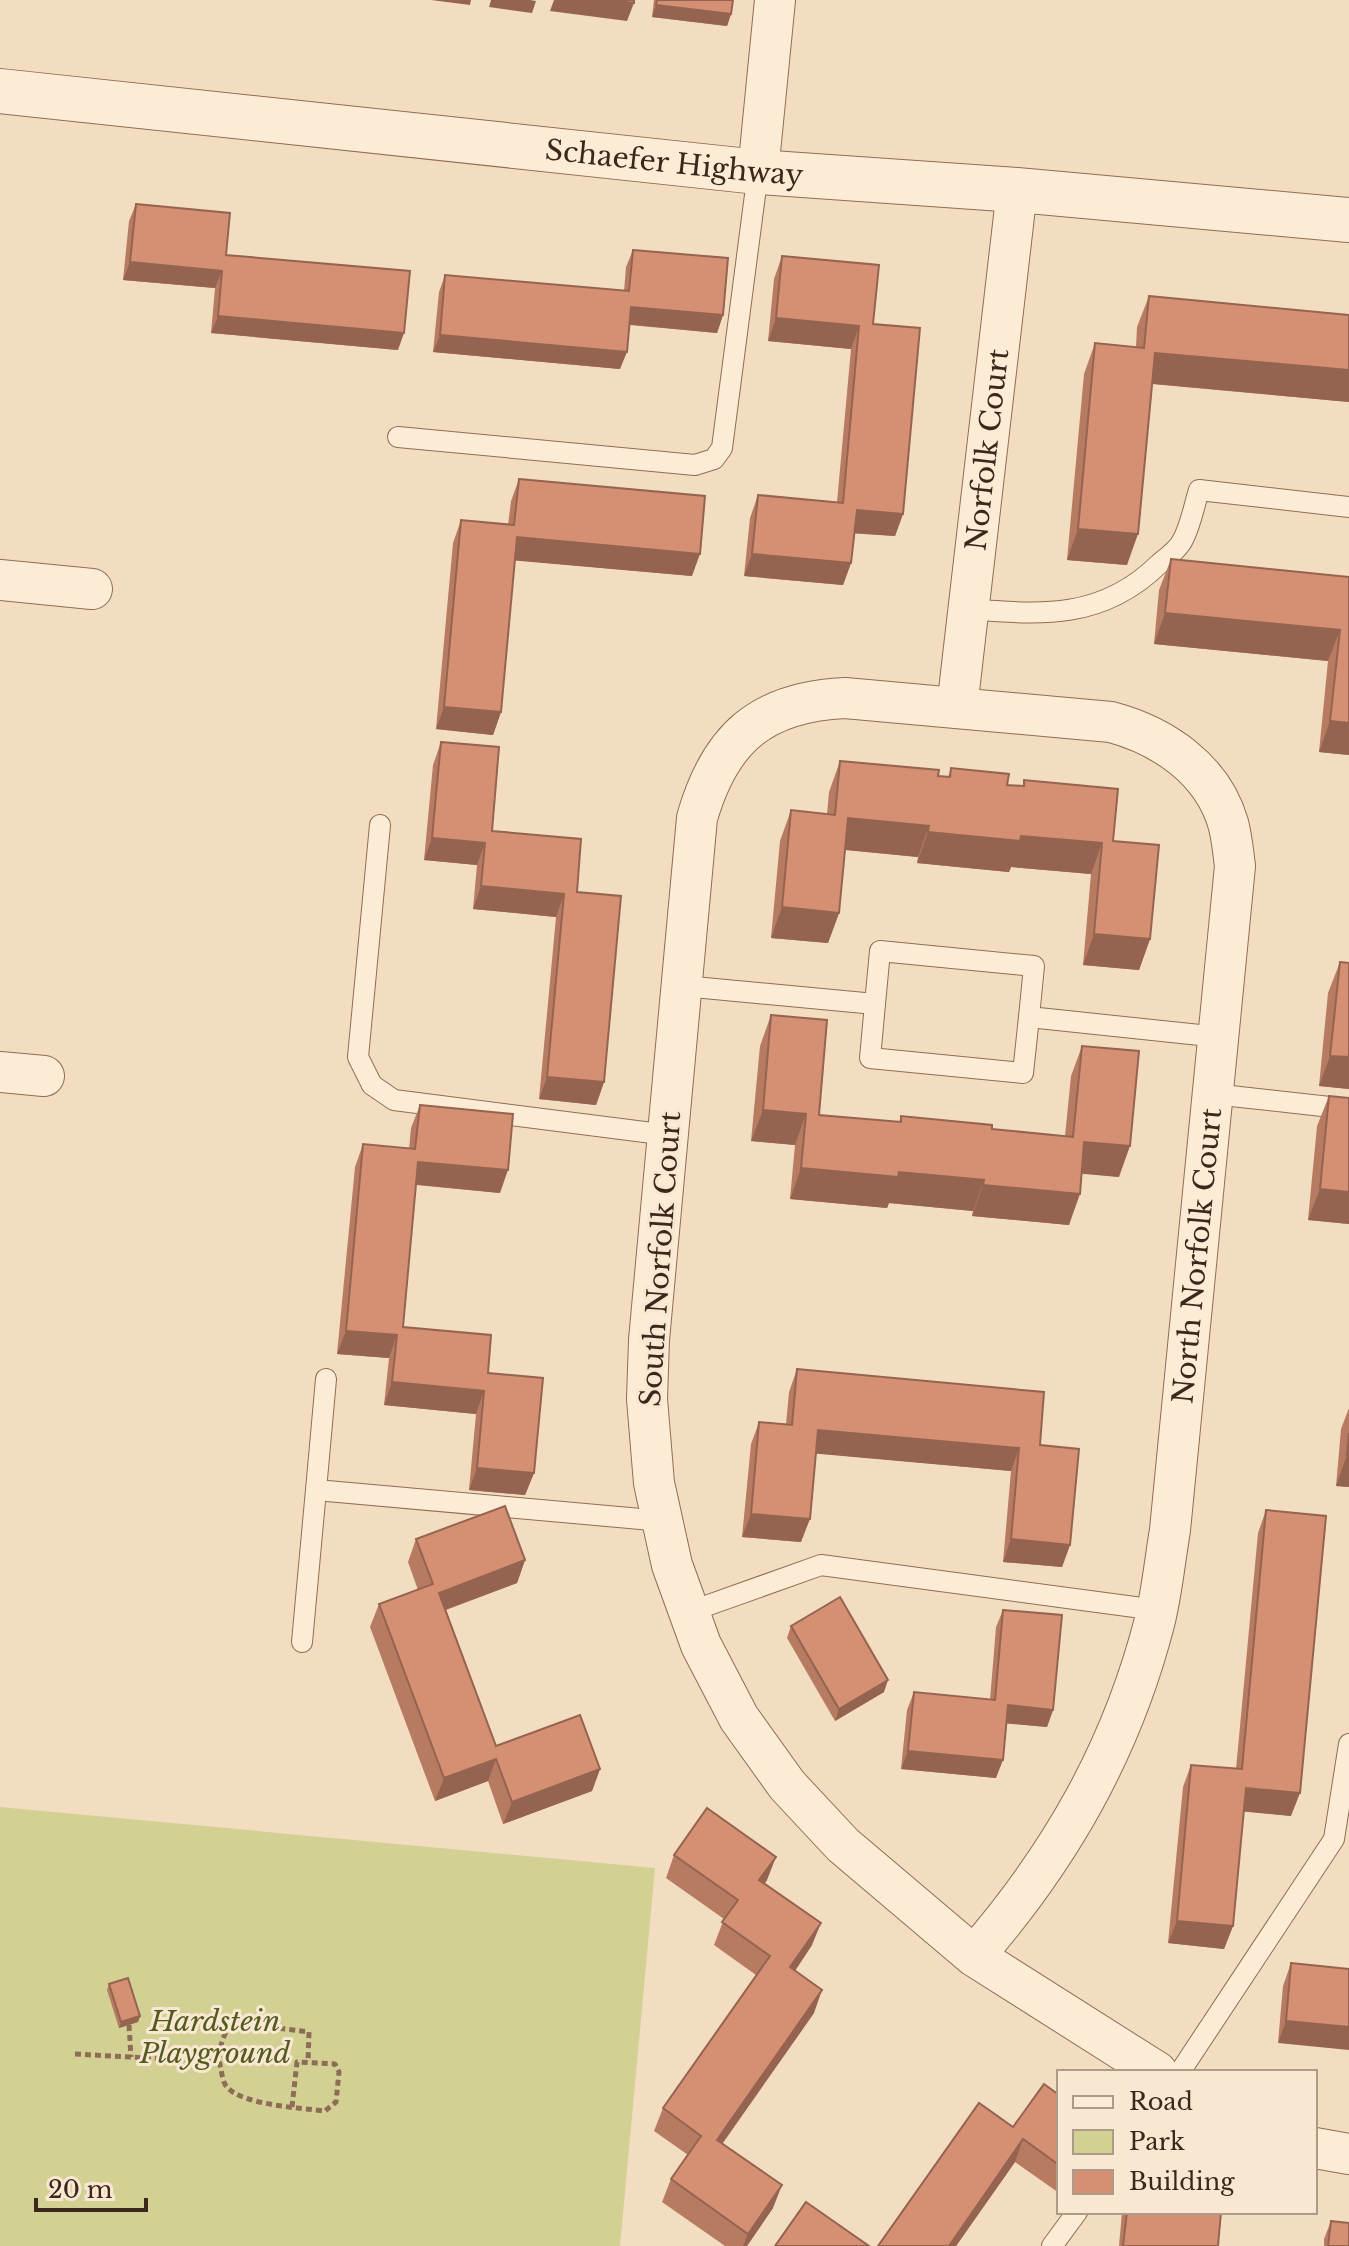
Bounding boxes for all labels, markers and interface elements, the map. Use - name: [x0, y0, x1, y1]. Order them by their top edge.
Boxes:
- street label: Schaefer Highway: [543, 132, 804, 193]
- street label: Norfolk Court: [958, 346, 1017, 553]
- street label: North Norfolk Court: [1165, 1106, 1229, 1405]
- street label: South Norfolk Court: [633, 1110, 688, 1408]
- park label: Hardstein Playground: [139, 2004, 291, 2071]
- legend: [1057, 2070, 1317, 2214]
- text: Road: [1129, 2087, 1193, 2116]
- text: Park: [1129, 2127, 1185, 2156]
- scale bar: [36, 2162, 146, 2212]
- text: Building: [1129, 2167, 1235, 2196]
- text: 20 m: [48, 2175, 113, 2204]

